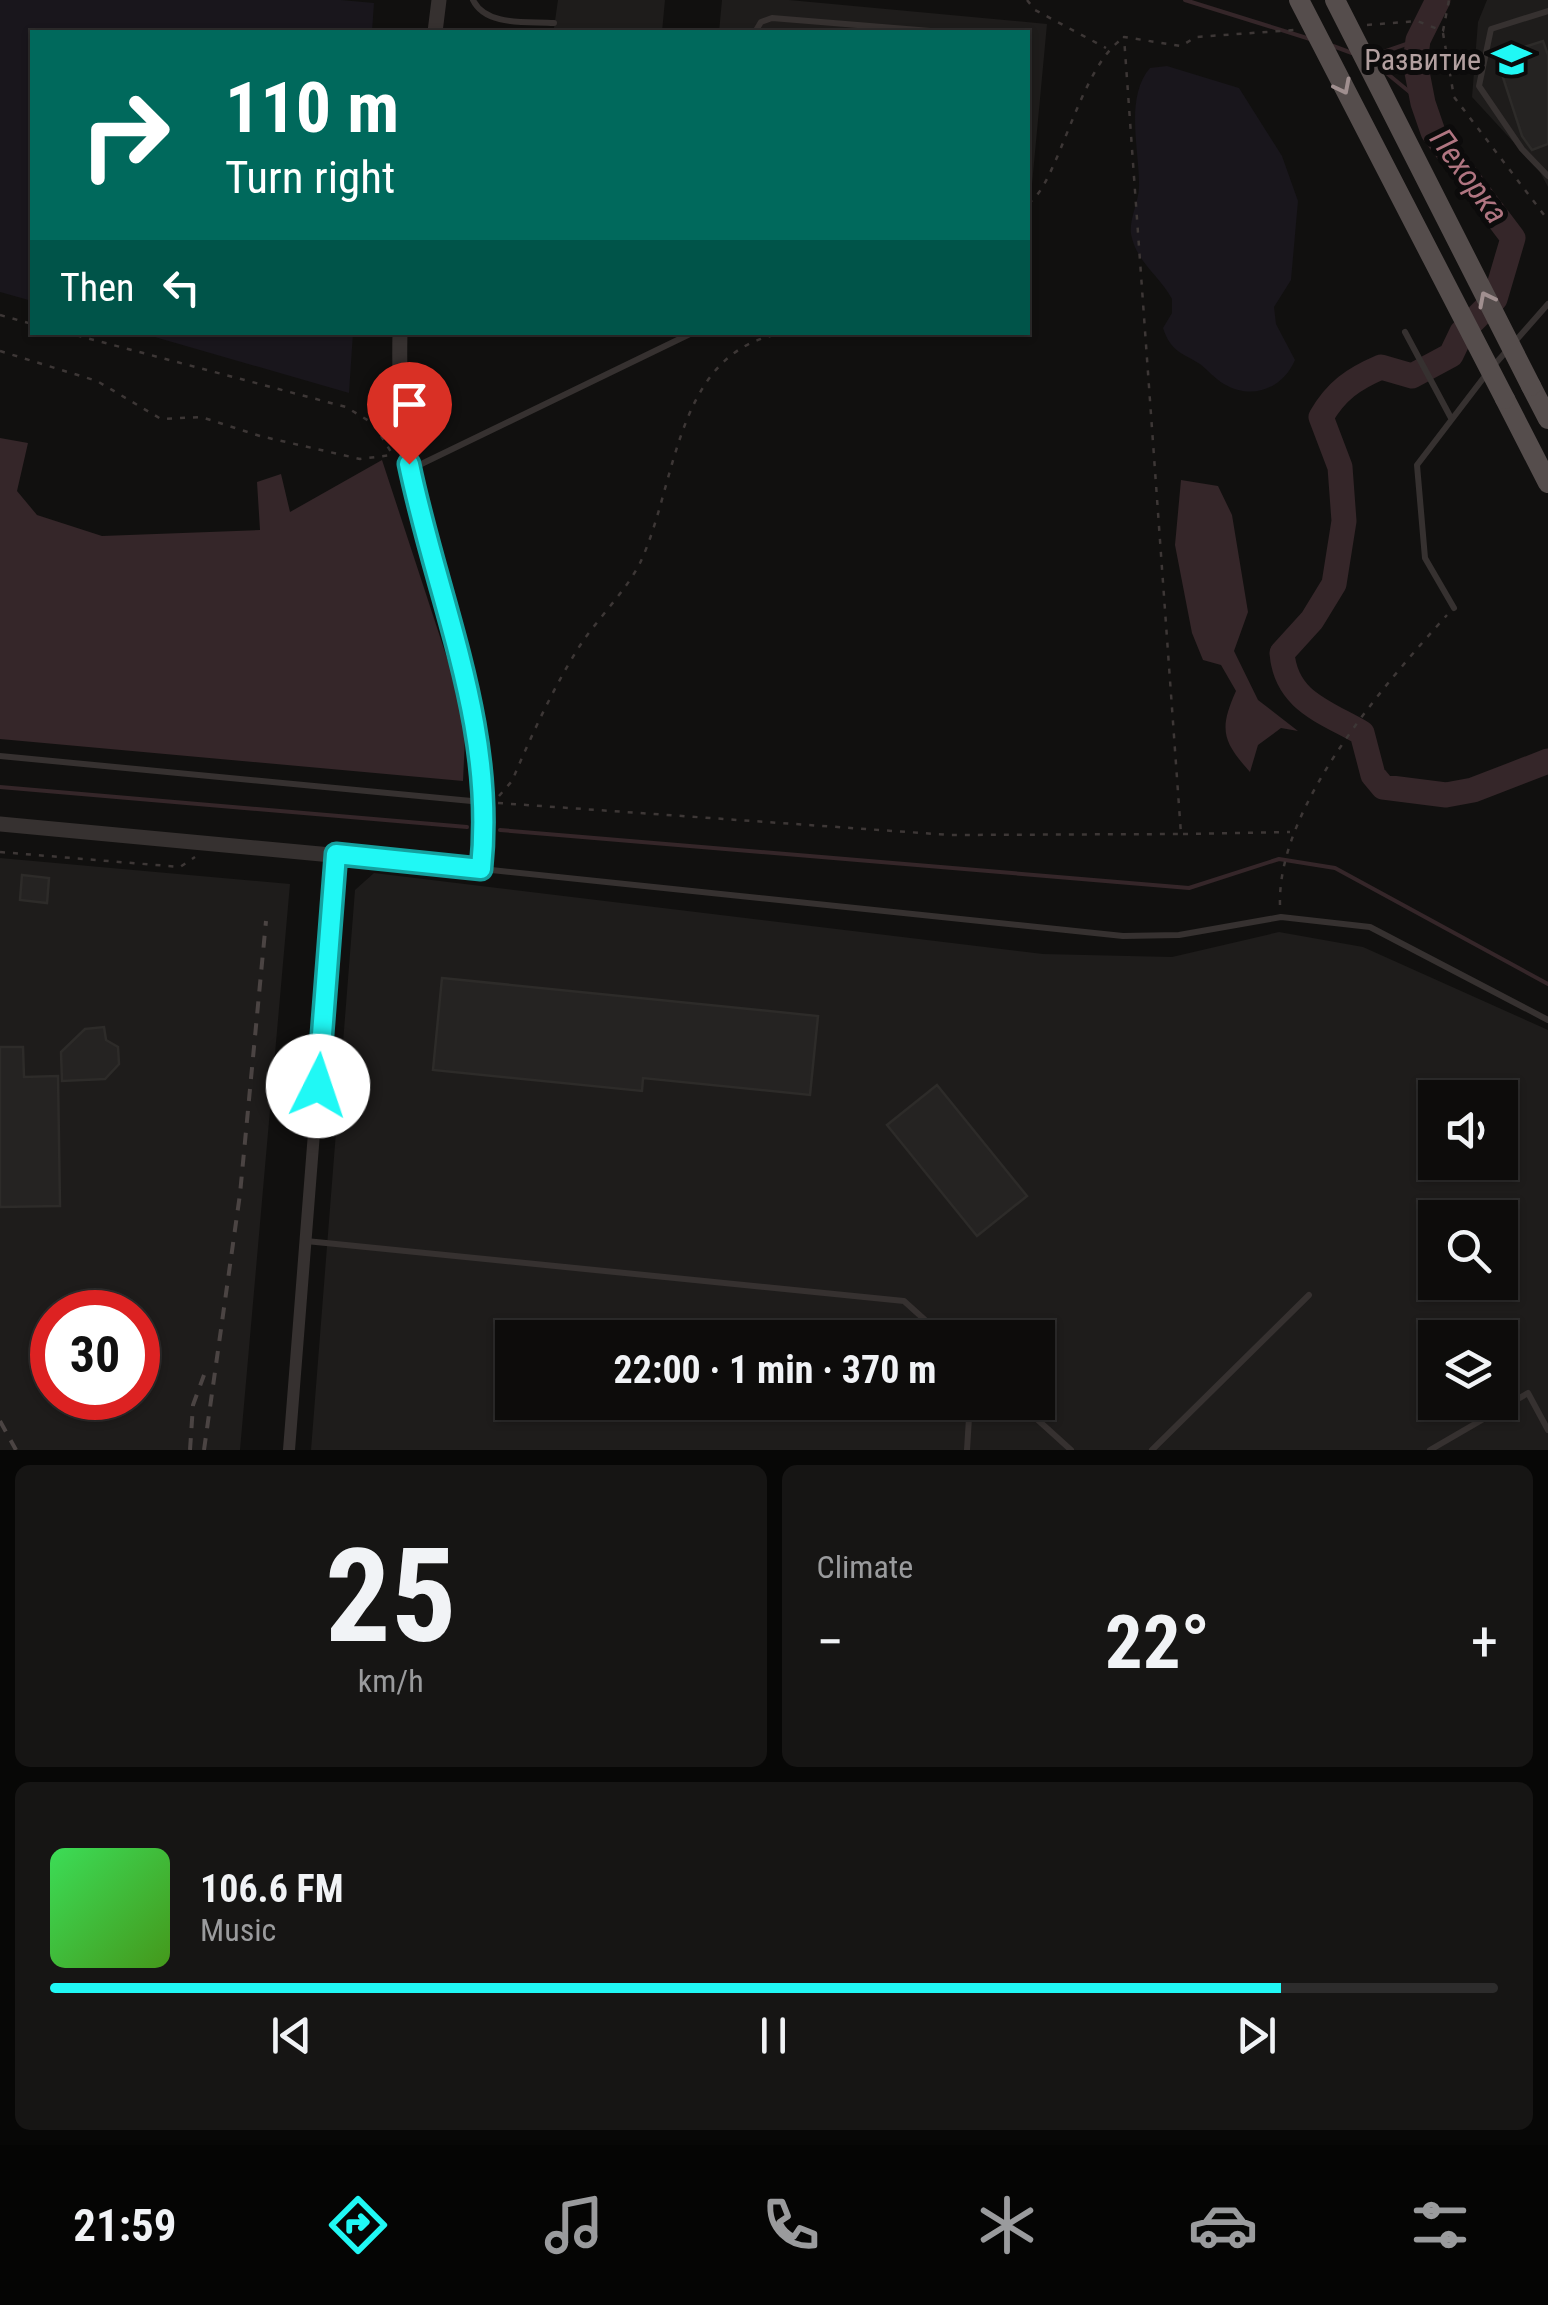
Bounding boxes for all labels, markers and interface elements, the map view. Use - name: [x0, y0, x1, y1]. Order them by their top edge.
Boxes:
- school or university icon: Развитие: [1490, 38, 1532, 80]
- place label: Развитие: [1364, 42, 1481, 77]
- text: 110 m: [225, 67, 399, 149]
- icon: right: [60, 70, 190, 200]
- one-way arrow: [1330, 77, 1350, 95]
- water label: Пехорка: [1422, 121, 1516, 231]
- text: Turn right: [225, 151, 395, 204]
- icon: left: [154, 260, 209, 315]
- text: Then: [60, 266, 134, 310]
- one-way arrow: [1478, 291, 1498, 309]
- pin: [367, 362, 452, 465]
- icon: arrive: [382, 377, 437, 432]
- position arrow: [266, 1034, 370, 1138]
- map controls: [1418, 1080, 1518, 1420]
- button: sound: [1418, 1080, 1518, 1180]
- button: search: [1418, 1200, 1518, 1300]
- speed limit sign: 30: [30, 1290, 160, 1420]
- button: layers: [1418, 1320, 1518, 1420]
- text: 22:00 · 1 min · 370 m: [614, 1348, 936, 1392]
- text: 25: [325, 1520, 456, 1673]
- text: Climate: [817, 1548, 913, 1586]
- text: 22°: [1105, 1598, 1210, 1686]
- text: −: [817, 1610, 844, 1674]
- text: +: [1471, 1610, 1498, 1674]
- text: km/h: [358, 1662, 424, 1700]
- text: 106.6 FM: [200, 1867, 344, 1911]
- text: Music: [200, 1911, 276, 1949]
- icon: previous: [264, 2008, 319, 2063]
- icon: pause: [746, 2008, 801, 2063]
- icon: next: [1229, 2008, 1284, 2063]
- icon: directions: [323, 2190, 393, 2260]
- icon: music: [539, 2190, 609, 2260]
- icon: phone: [756, 2190, 826, 2260]
- icon: climate: [972, 2190, 1042, 2260]
- icon: car: [1188, 2190, 1258, 2260]
- icon: filters: [1405, 2190, 1475, 2260]
- text: 21:59: [73, 2199, 176, 2252]

